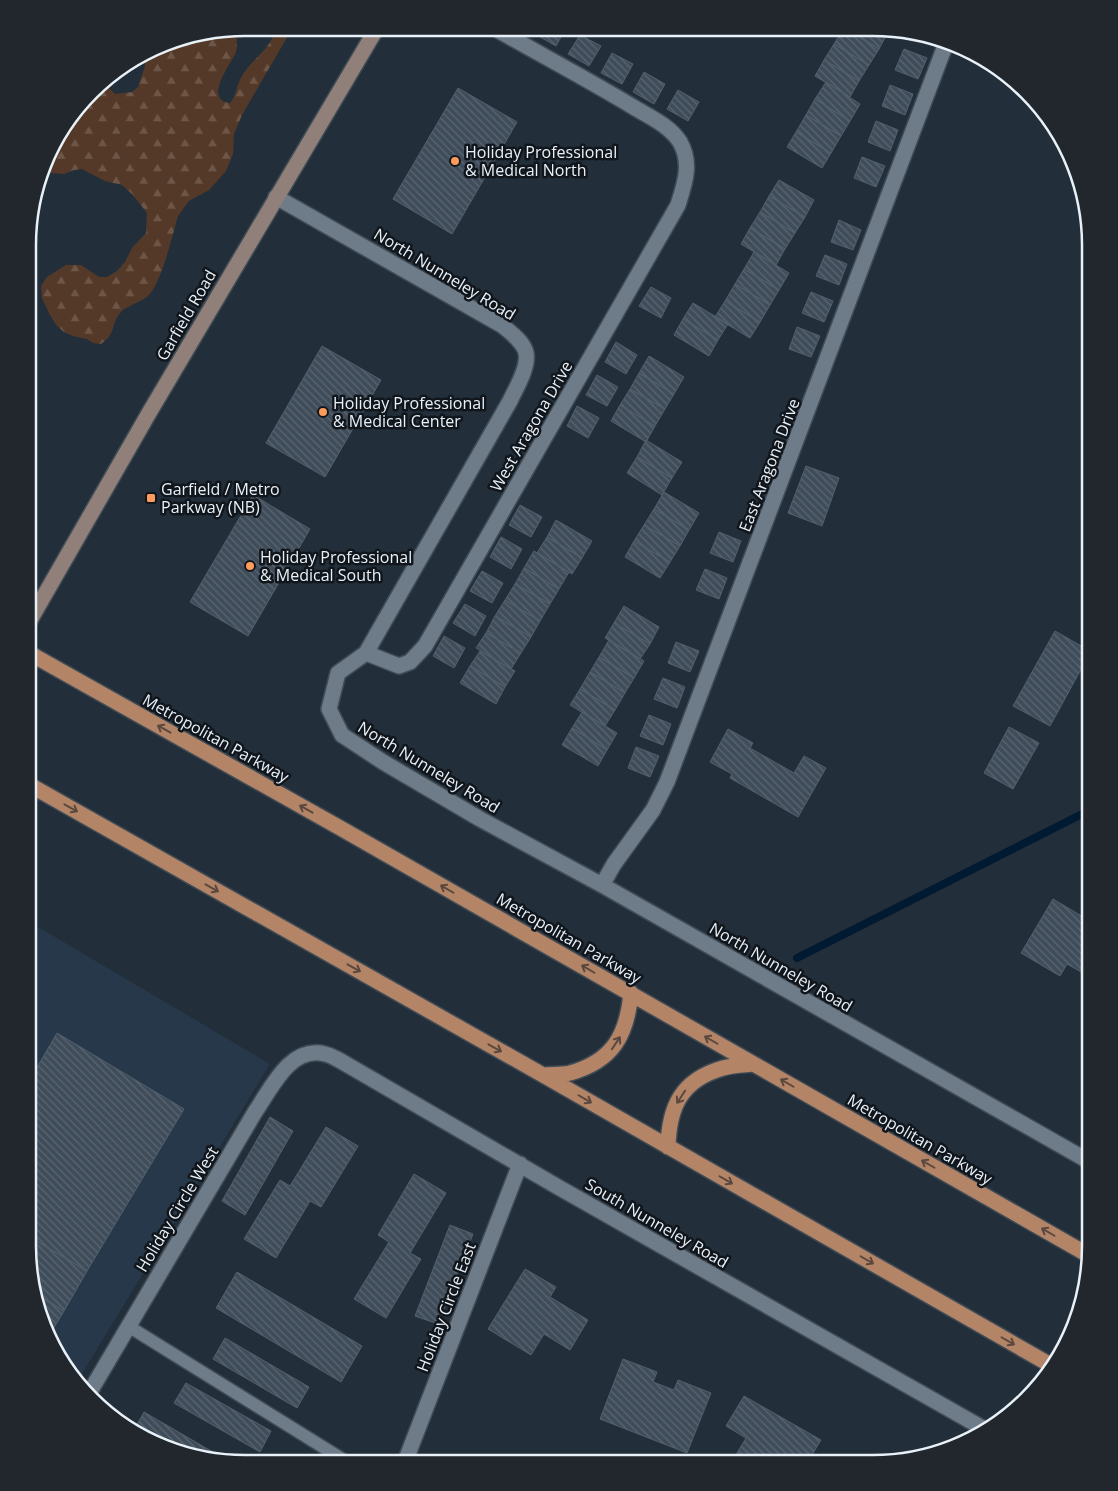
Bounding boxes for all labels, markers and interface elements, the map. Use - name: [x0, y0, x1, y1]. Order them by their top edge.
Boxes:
- place label: Holiday Professional & Medical North: [465, 141, 617, 181]
- marker: Holiday Professional & Medical North: [449, 155, 461, 167]
- street label: North Nunneley Road: [370, 223, 520, 325]
- street label: Garfield Road: [151, 265, 221, 365]
- street label: West Aragona Drive: [485, 357, 577, 495]
- place label: Holiday Professional & Medical Center: [333, 392, 485, 432]
- street label: East Aragona Drive: [733, 395, 805, 535]
- marker: Holiday Professional & Medical Center: [317, 406, 329, 418]
- place label: Garfield / Metro Parkway (NB): [161, 478, 280, 518]
- marker: Garfield / Metro Parkway (NB): [145, 492, 157, 504]
- place label: Holiday Professional & Medical South: [260, 546, 412, 586]
- marker: Holiday Professional & Medical South: [244, 560, 256, 572]
- street label: Metropolitan Parkway: [139, 689, 294, 788]
- street label: North Nunneley Road: [354, 716, 504, 818]
- one-way arrow: [157, 724, 172, 734]
- one-way arrow: [63, 803, 78, 813]
- one-way arrow: [299, 803, 313, 813]
- one-way arrow: [205, 883, 220, 893]
- one-way arrow: [440, 884, 455, 894]
- street label: Metropolitan Parkway: [492, 887, 646, 989]
- street label: North Nunneley Road: [705, 917, 857, 1017]
- one-way arrow: [346, 963, 361, 973]
- one-way arrow: [582, 964, 596, 974]
- one-way arrow: [704, 1035, 719, 1045]
- one-way arrow: [611, 1036, 621, 1050]
- one-way arrow: [488, 1043, 503, 1053]
- one-way arrow: [781, 1078, 795, 1088]
- street label: Metropolitan Parkway: [843, 1088, 997, 1190]
- one-way arrow: [675, 1090, 686, 1104]
- one-way arrow: [577, 1095, 592, 1104]
- street label: Holiday Circle West: [131, 1142, 223, 1276]
- one-way arrow: [921, 1159, 936, 1169]
- street label: South Nunneley Road: [581, 1173, 733, 1273]
- one-way arrow: [718, 1176, 733, 1185]
- one-way arrow: [1041, 1227, 1055, 1237]
- street label: Holiday Circle East: [411, 1239, 481, 1375]
- one-way arrow: [860, 1256, 874, 1266]
- one-way arrow: [1001, 1336, 1016, 1346]

